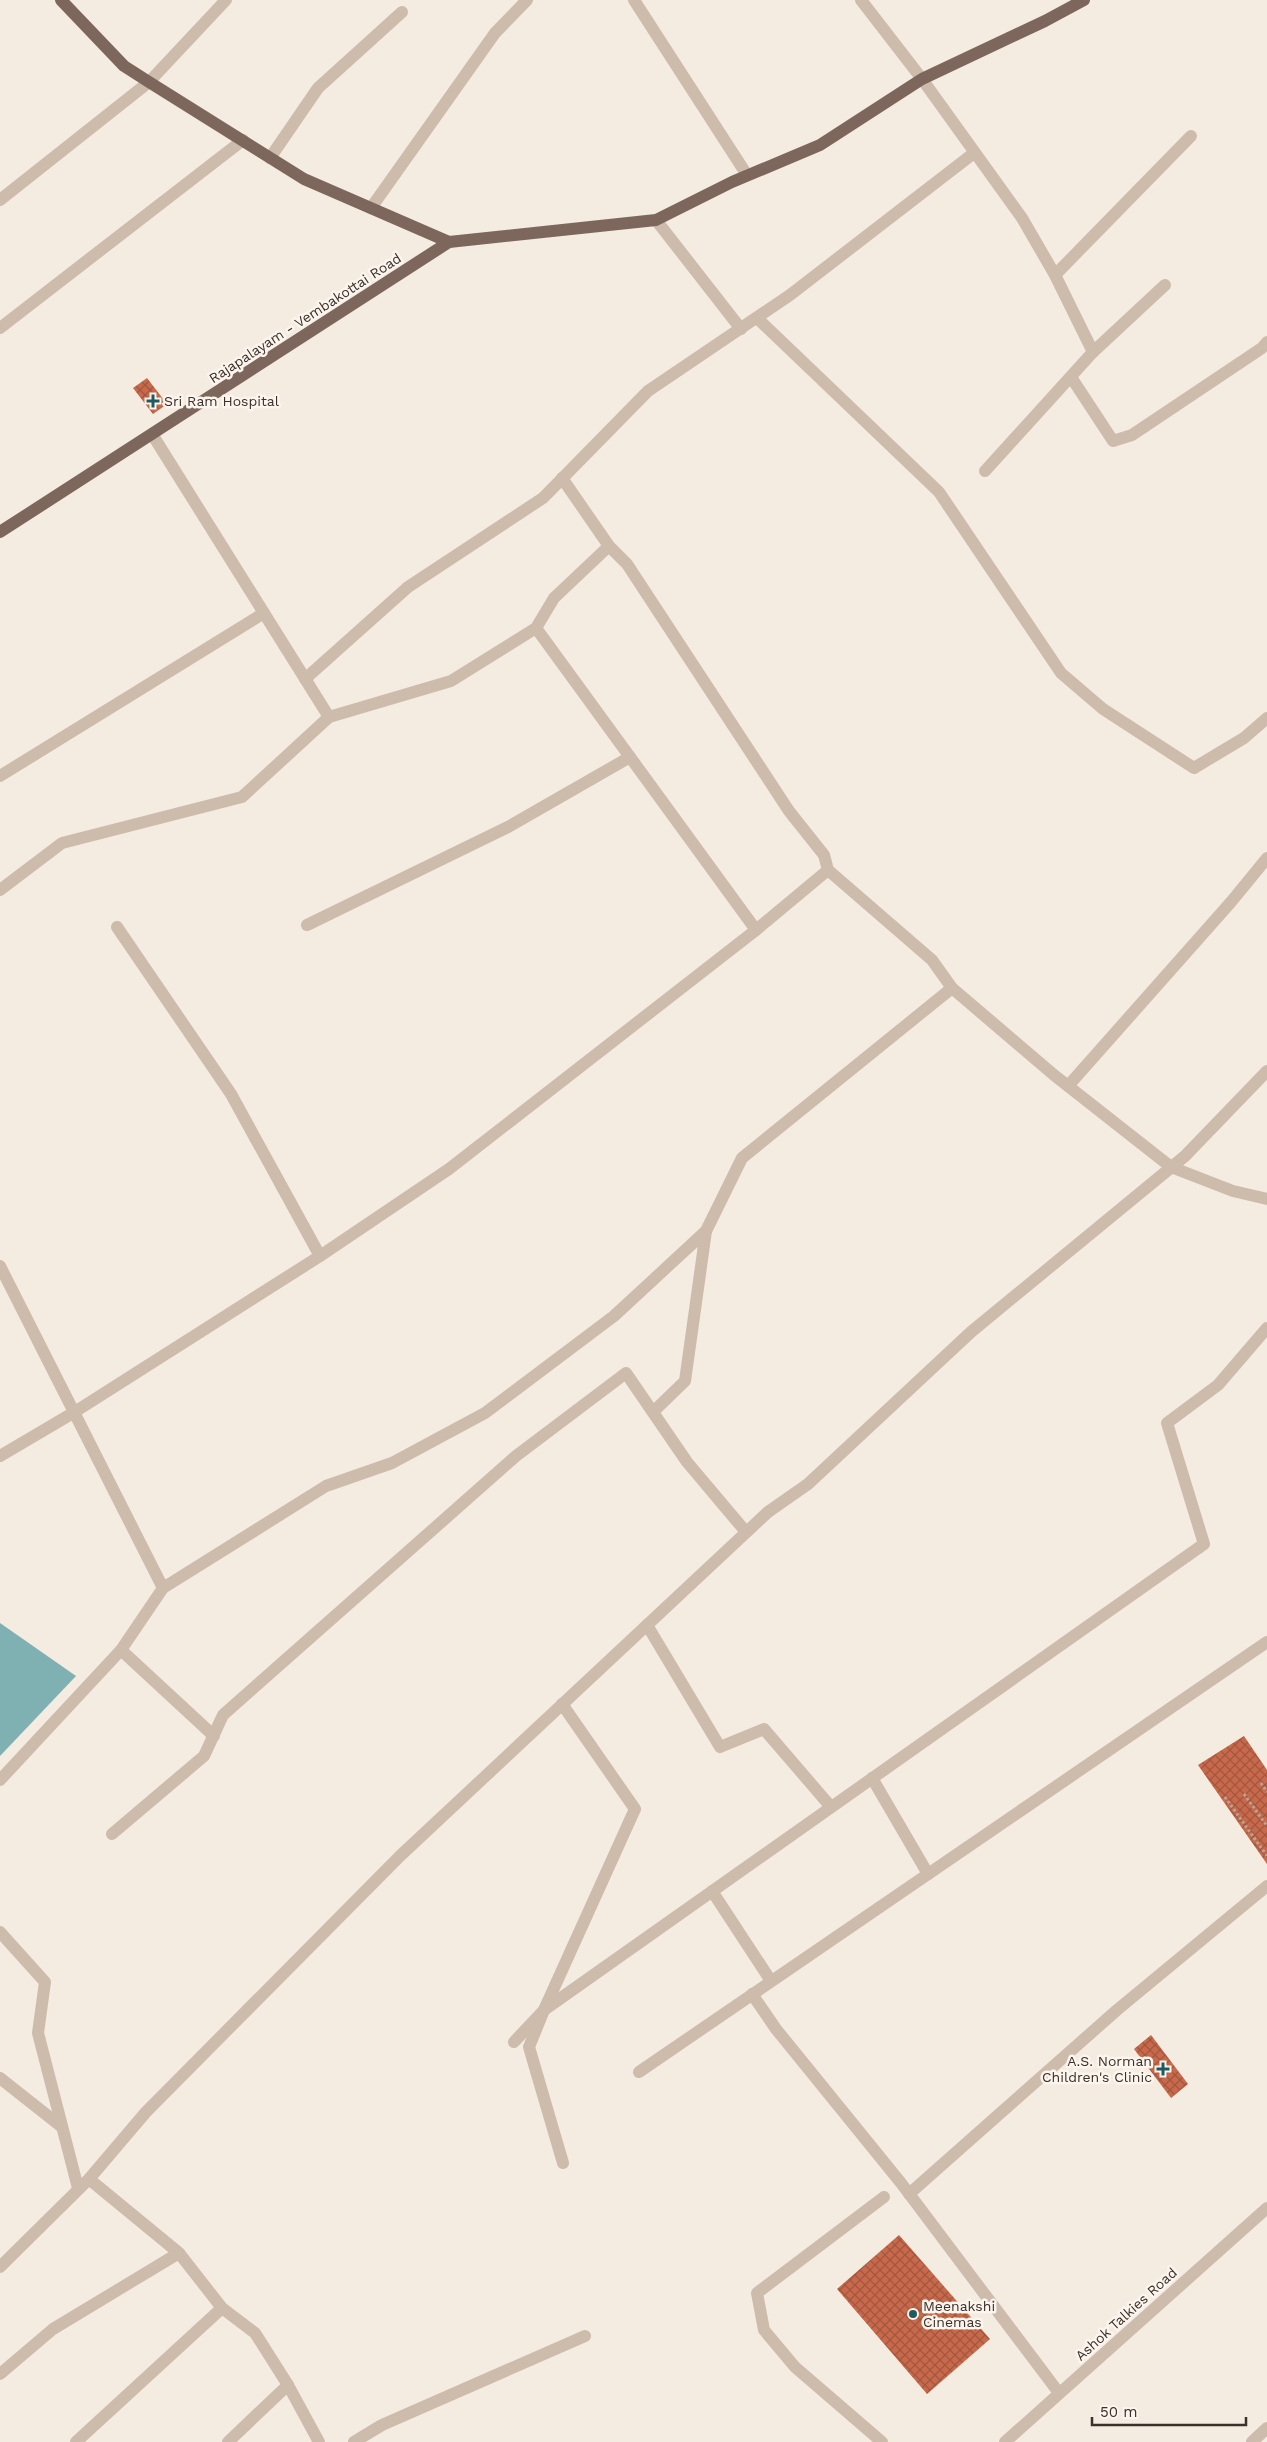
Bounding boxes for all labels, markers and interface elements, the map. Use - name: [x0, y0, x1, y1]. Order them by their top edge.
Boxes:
- street label: Rajapalayam - Vembakottai Road: [206, 250, 404, 386]
- place label: Sri Ram Hospital: [164, 393, 280, 409]
- marker: Sri Ram Hospital: [146, 394, 160, 408]
- place label: A.S. Norman Children's Clinic: [1042, 2053, 1152, 2085]
- marker: A.S. Norman Children's Clinic: [1156, 2062, 1170, 2076]
- street label: Ashok Talkies Road: [1072, 2264, 1180, 2364]
- place label: Meenakshi Cinemas: [923, 2298, 995, 2330]
- marker: Meenakshi Cinemas: [907, 2308, 919, 2320]
- scale bar: [1092, 2394, 1246, 2426]
- text: 50 m: [1100, 2403, 1137, 2421]

